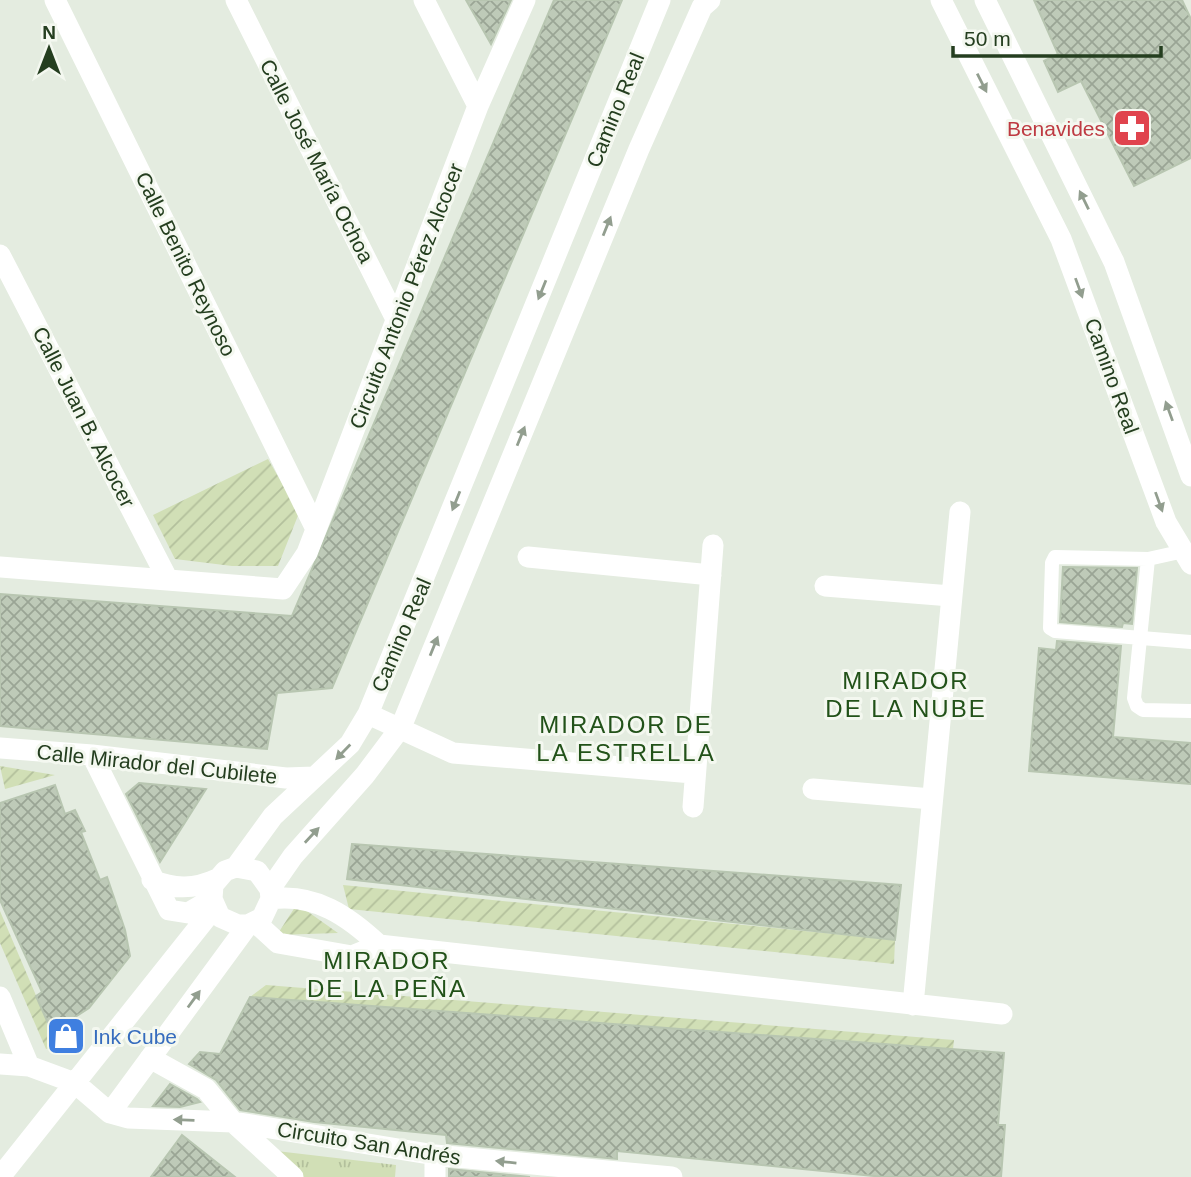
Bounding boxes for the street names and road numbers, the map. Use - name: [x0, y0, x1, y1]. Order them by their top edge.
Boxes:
- street label: Camino Real: [582, 49, 648, 171]
- street label: Calle José María Ochoa: [256, 55, 379, 267]
- street label: Circuito Antonio Pérez Alcocer: [345, 160, 467, 432]
- street label: Calle Benito Reynoso: [131, 168, 241, 360]
- street label: Camino Real: [1080, 315, 1144, 437]
- street label: Calle Juan B. Alcocer: [28, 323, 140, 511]
- street label: Camino Real: [367, 575, 435, 695]
- street label: Calle Mirador del Cubilete: [36, 740, 278, 788]
- street label: Circuito San Andrés: [276, 1117, 462, 1169]

